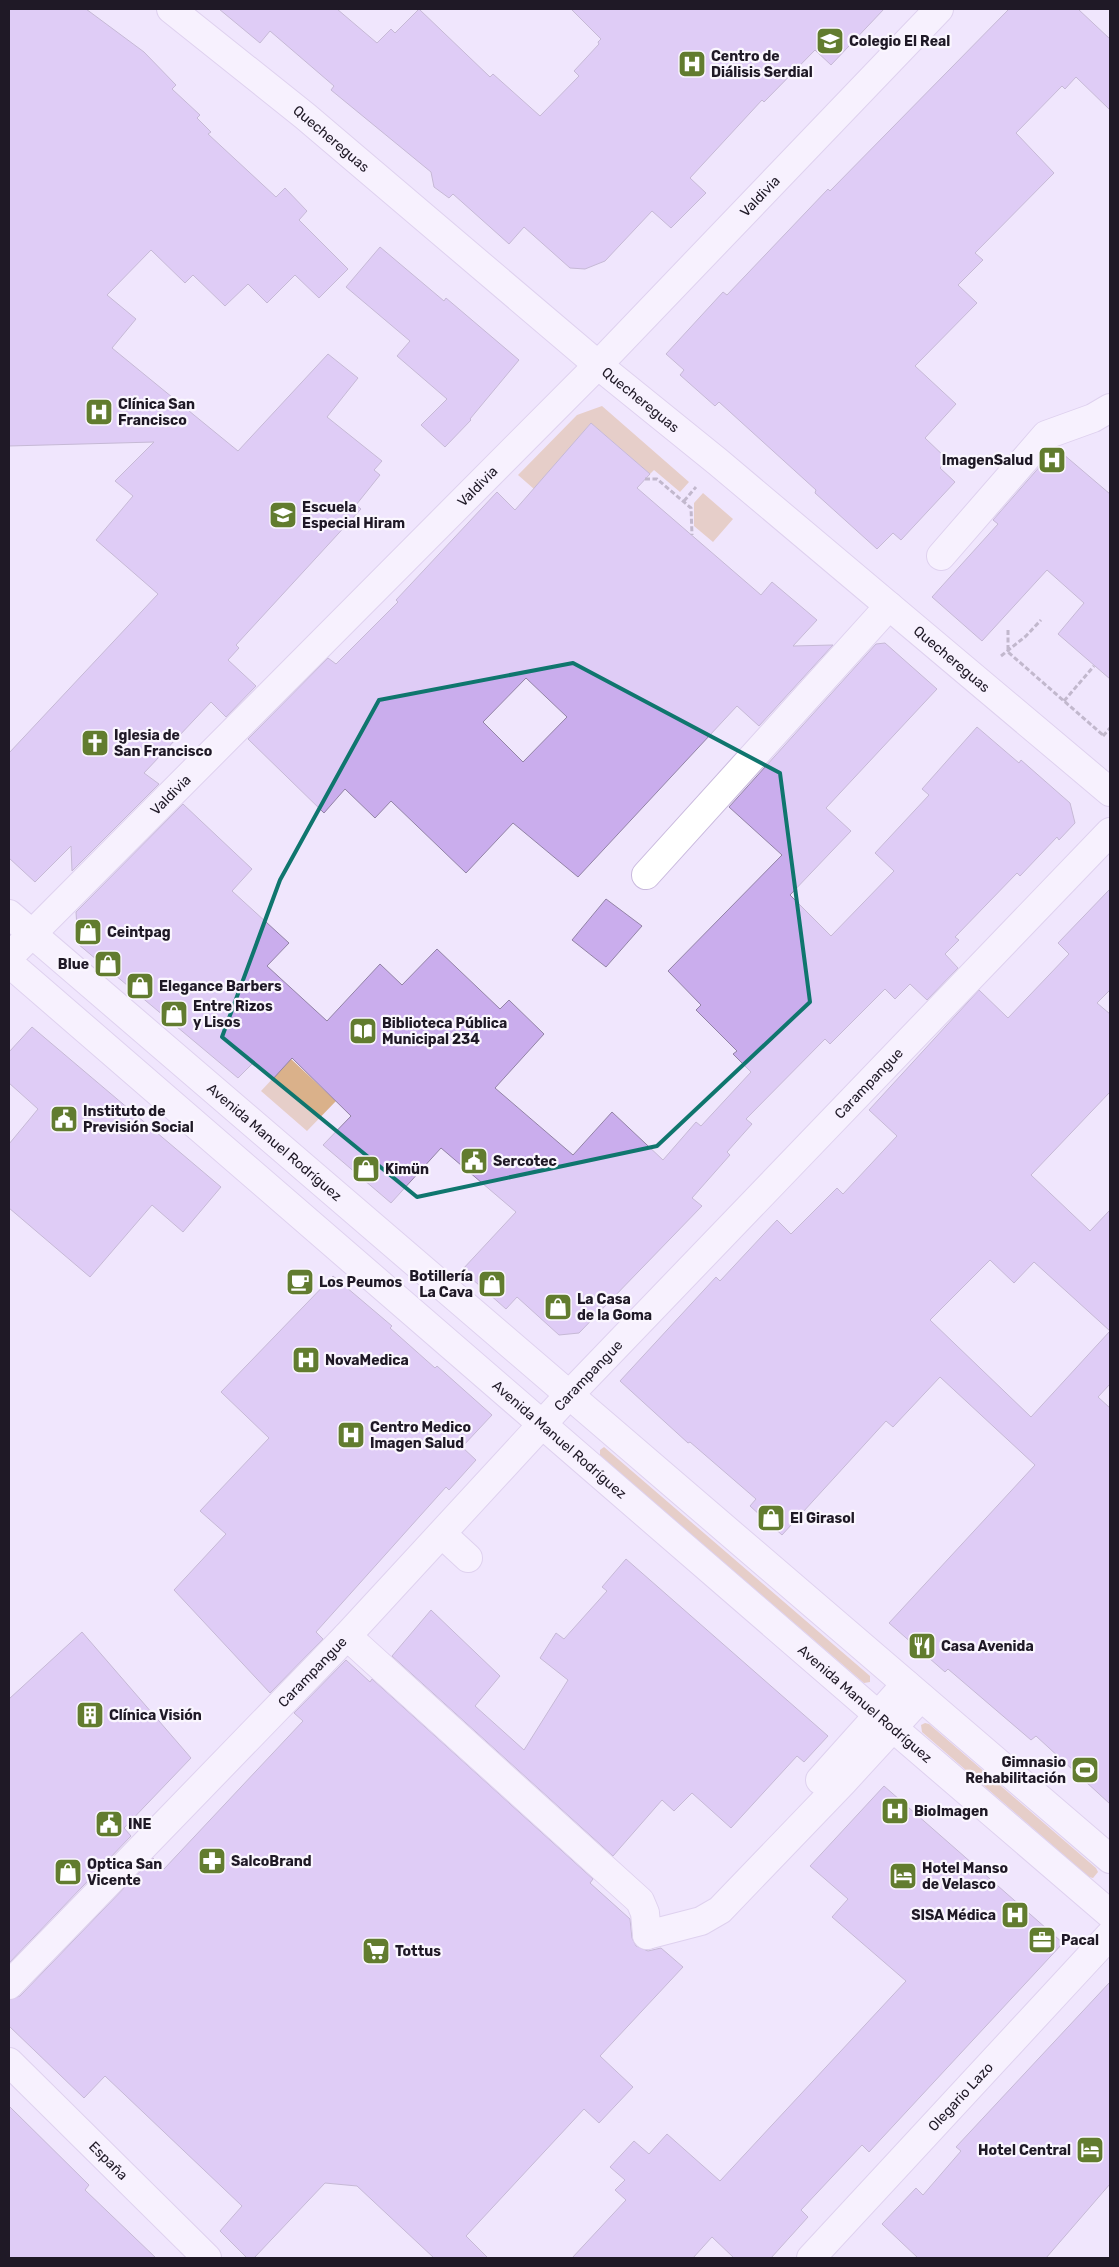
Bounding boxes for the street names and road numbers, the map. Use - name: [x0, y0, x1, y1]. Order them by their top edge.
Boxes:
- street label: Quechereguas: [289, 102, 373, 176]
- street label: Valdivia: [737, 172, 784, 220]
- street label: Quechereguas: [598, 364, 683, 436]
- street label: Valdivia: [454, 463, 501, 510]
- street label: Quechereguas: [910, 622, 993, 696]
- street label: Valdivia: [147, 771, 195, 819]
- street label: Carampangue: [831, 1044, 907, 1122]
- street label: Avenida Manuel Rodríguez: [203, 1080, 345, 1205]
- street label: Carampangue: [551, 1336, 626, 1415]
- street label: Avenida Manuel Rodríguez: [489, 1377, 630, 1503]
- street label: Carampangue: [275, 1633, 351, 1711]
- street label: Avenida Manuel Rodríguez: [794, 1641, 935, 1767]
- street label: Olegario Lazo: [925, 2059, 997, 2135]
- street label: España: [85, 2138, 131, 2184]

